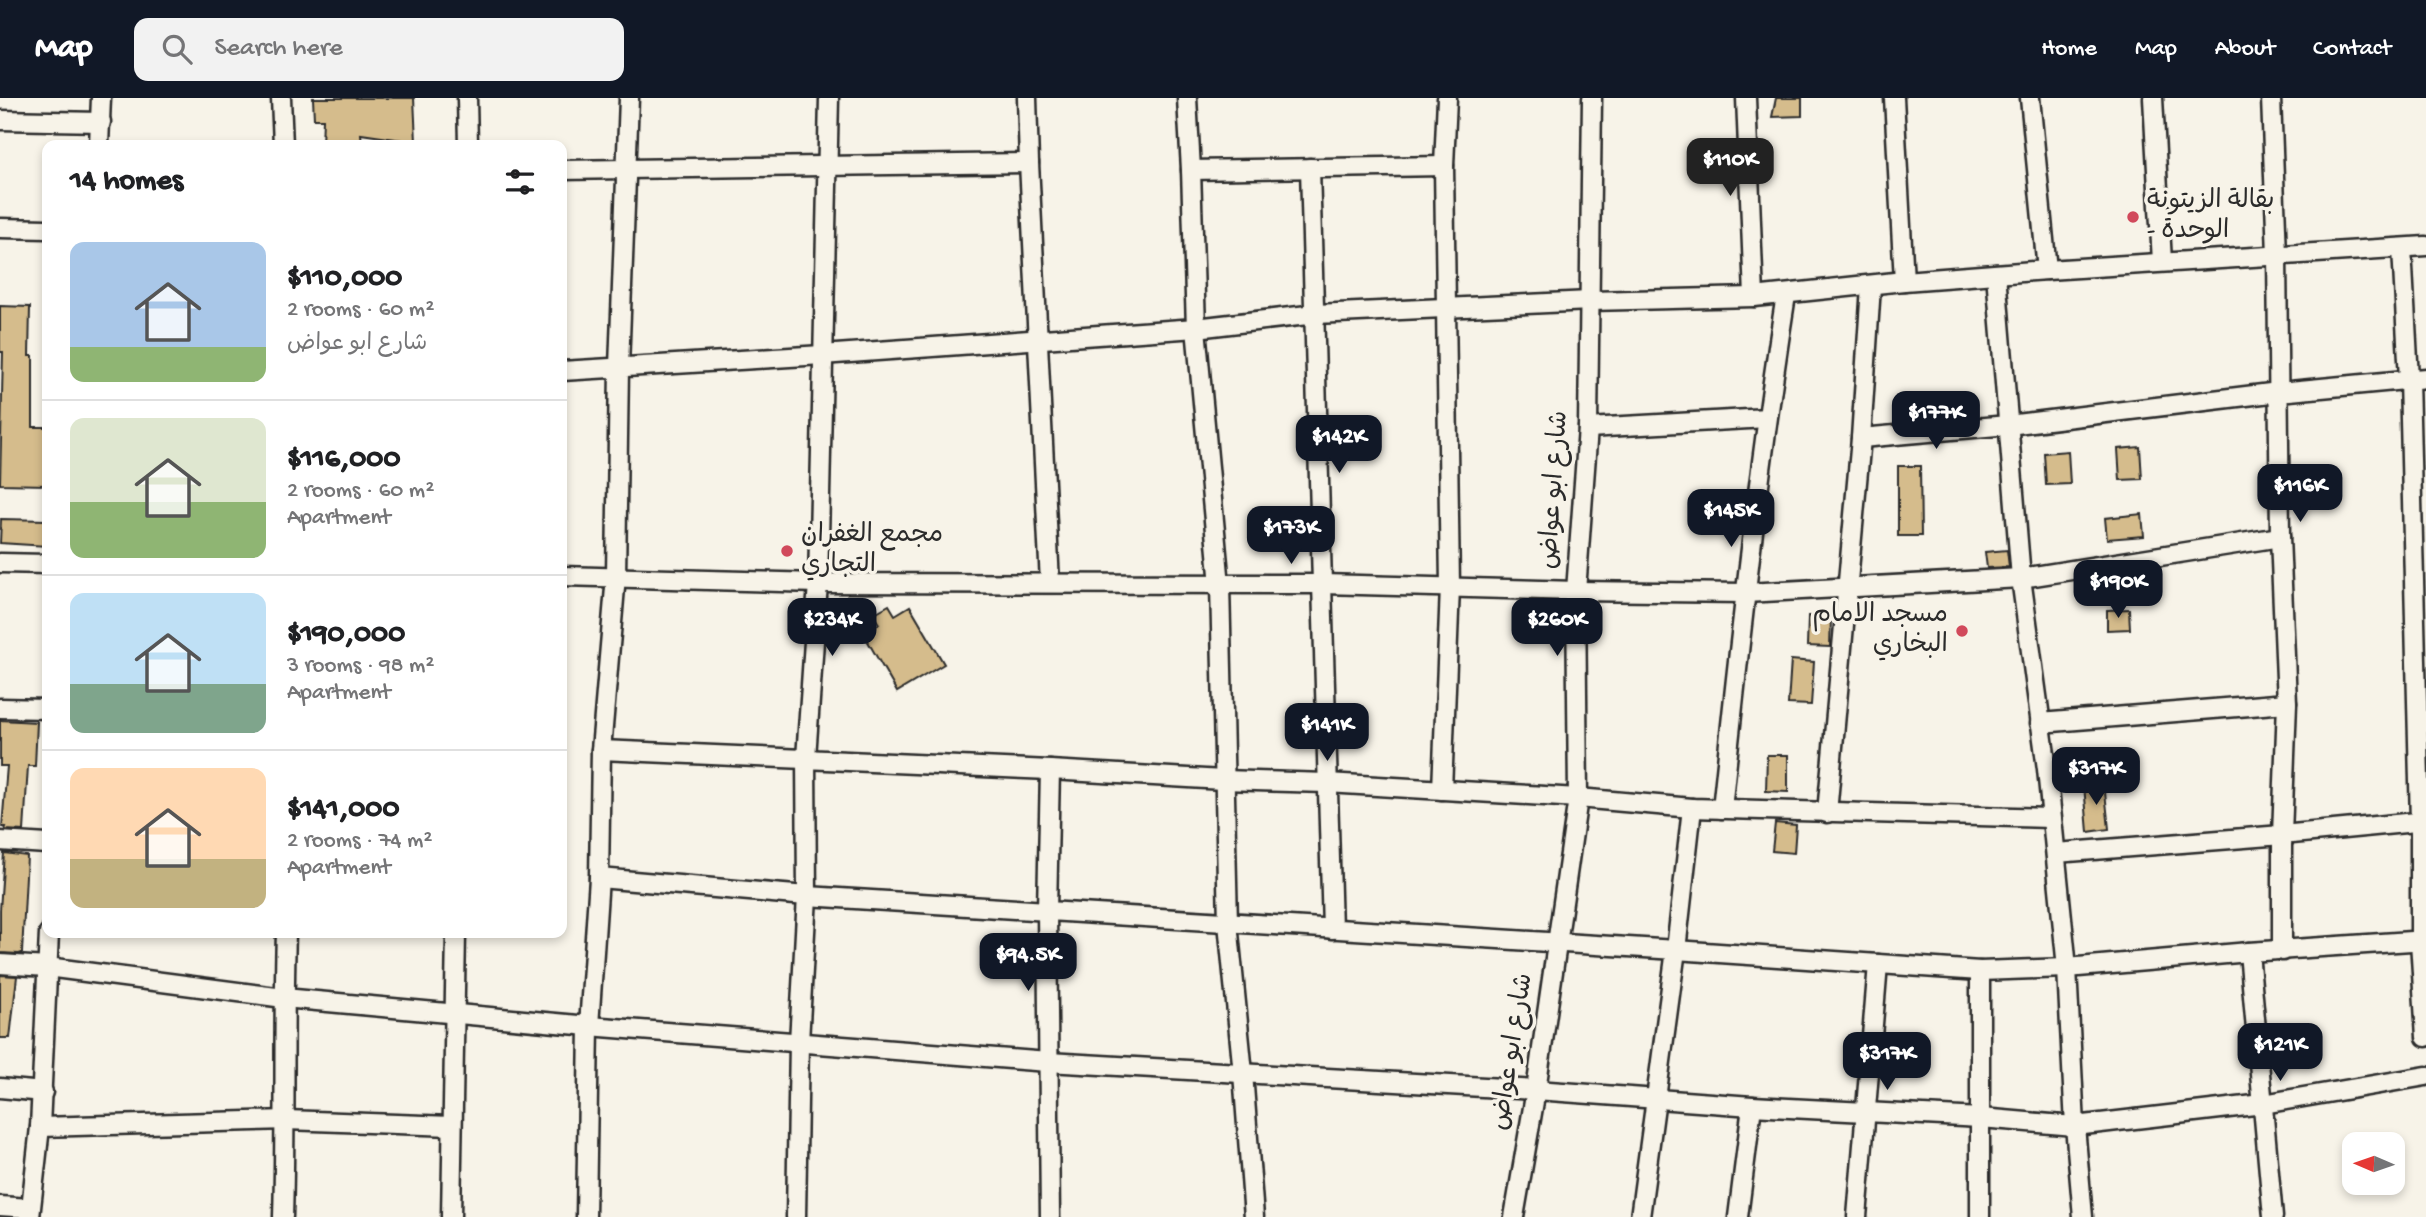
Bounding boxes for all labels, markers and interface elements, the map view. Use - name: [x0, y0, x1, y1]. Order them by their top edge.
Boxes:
- search box: [134, 18, 624, 81]
- text: Map: [35, 30, 92, 68]
- icon: search: [158, 30, 196, 68]
- text: Search here: [214, 34, 343, 65]
- text: Home: [2041, 35, 2097, 64]
- text: Map: [2135, 35, 2177, 64]
- text: About: [2215, 35, 2275, 64]
- text: Contact: [2313, 35, 2391, 64]
- pin: $110K: [1681, 139, 1779, 198]
- text: $110K: [1703, 147, 1757, 174]
- icon: filters: [501, 163, 539, 201]
- text: 14 homes: [70, 165, 183, 200]
- place label: بقالة الزيتونة - الوحدة: [2147, 187, 2275, 248]
- marker: بقالة الزيتونة - الوحدة: [2125, 209, 2141, 225]
- text: $110,000: [287, 262, 402, 297]
- icon: home: [126, 270, 210, 354]
- text: 2 rooms · 60 m²: [287, 297, 434, 324]
- text: شارع ابو عواض: [287, 331, 427, 358]
- pin: $177K: [1887, 392, 1985, 451]
- text: $177K: [1908, 400, 1964, 427]
- street label: شارع ابو عواض: [1535, 410, 1577, 570]
- pin: $142K: [1290, 416, 1388, 475]
- text: $142K: [1312, 424, 1366, 451]
- text: $116,000: [287, 443, 400, 478]
- icon: home: [126, 446, 210, 530]
- pin: $116K: [2251, 464, 2349, 524]
- text: $116K: [2273, 473, 2327, 500]
- text: 2 rooms · 60 m²: [287, 478, 434, 505]
- pin: $145K: [1682, 490, 1780, 549]
- text: $145K: [1703, 498, 1759, 525]
- text: Apartment: [287, 505, 391, 532]
- pin: $173K: [1242, 506, 1340, 566]
- text: $173K: [1263, 515, 1319, 542]
- place label: مجمع الغفران التجاري: [801, 521, 943, 582]
- marker: مجمع الغفران التجاري: [779, 543, 795, 559]
- pin: $190K: [2069, 560, 2167, 620]
- text: $190K: [2090, 569, 2146, 596]
- pin: $234K: [783, 598, 881, 658]
- pin: $260K: [1508, 598, 1606, 658]
- place label: مسجد الامام البخاري: [1812, 601, 1948, 662]
- text: $234K: [803, 607, 861, 634]
- text: $260K: [1528, 607, 1587, 634]
- text: $190,000: [287, 618, 405, 653]
- icon: home: [126, 621, 210, 705]
- marker: مسجد الامام البخاري: [1954, 623, 1970, 639]
- text: 3 rooms · 98 m²: [287, 653, 434, 680]
- text: Apartment: [287, 680, 391, 707]
- pin: $141K: [1278, 704, 1376, 763]
- text: $141K: [1301, 712, 1353, 739]
- pin: $317K: [2047, 748, 2145, 807]
- text: $317K: [2068, 756, 2124, 783]
- text: $141,000: [287, 793, 399, 828]
- icon: home: [126, 796, 210, 880]
- text: 2 rooms · 74 m²: [287, 828, 432, 855]
- text: Apartment: [287, 855, 391, 882]
- pin: $94.5K: [971, 934, 1085, 993]
- text: $94.5K: [996, 942, 1060, 969]
- street label: شارع ابو عواض: [1486, 971, 1542, 1133]
- pin: $121K: [2231, 1024, 2329, 1083]
- pin: $317K: [1838, 1032, 1936, 1092]
- text: $121K: [2254, 1032, 2306, 1059]
- text: $317K: [1859, 1041, 1915, 1068]
- north arrow: [2342, 1132, 2404, 1195]
- map controls: [2342, 1132, 2405, 1195]

